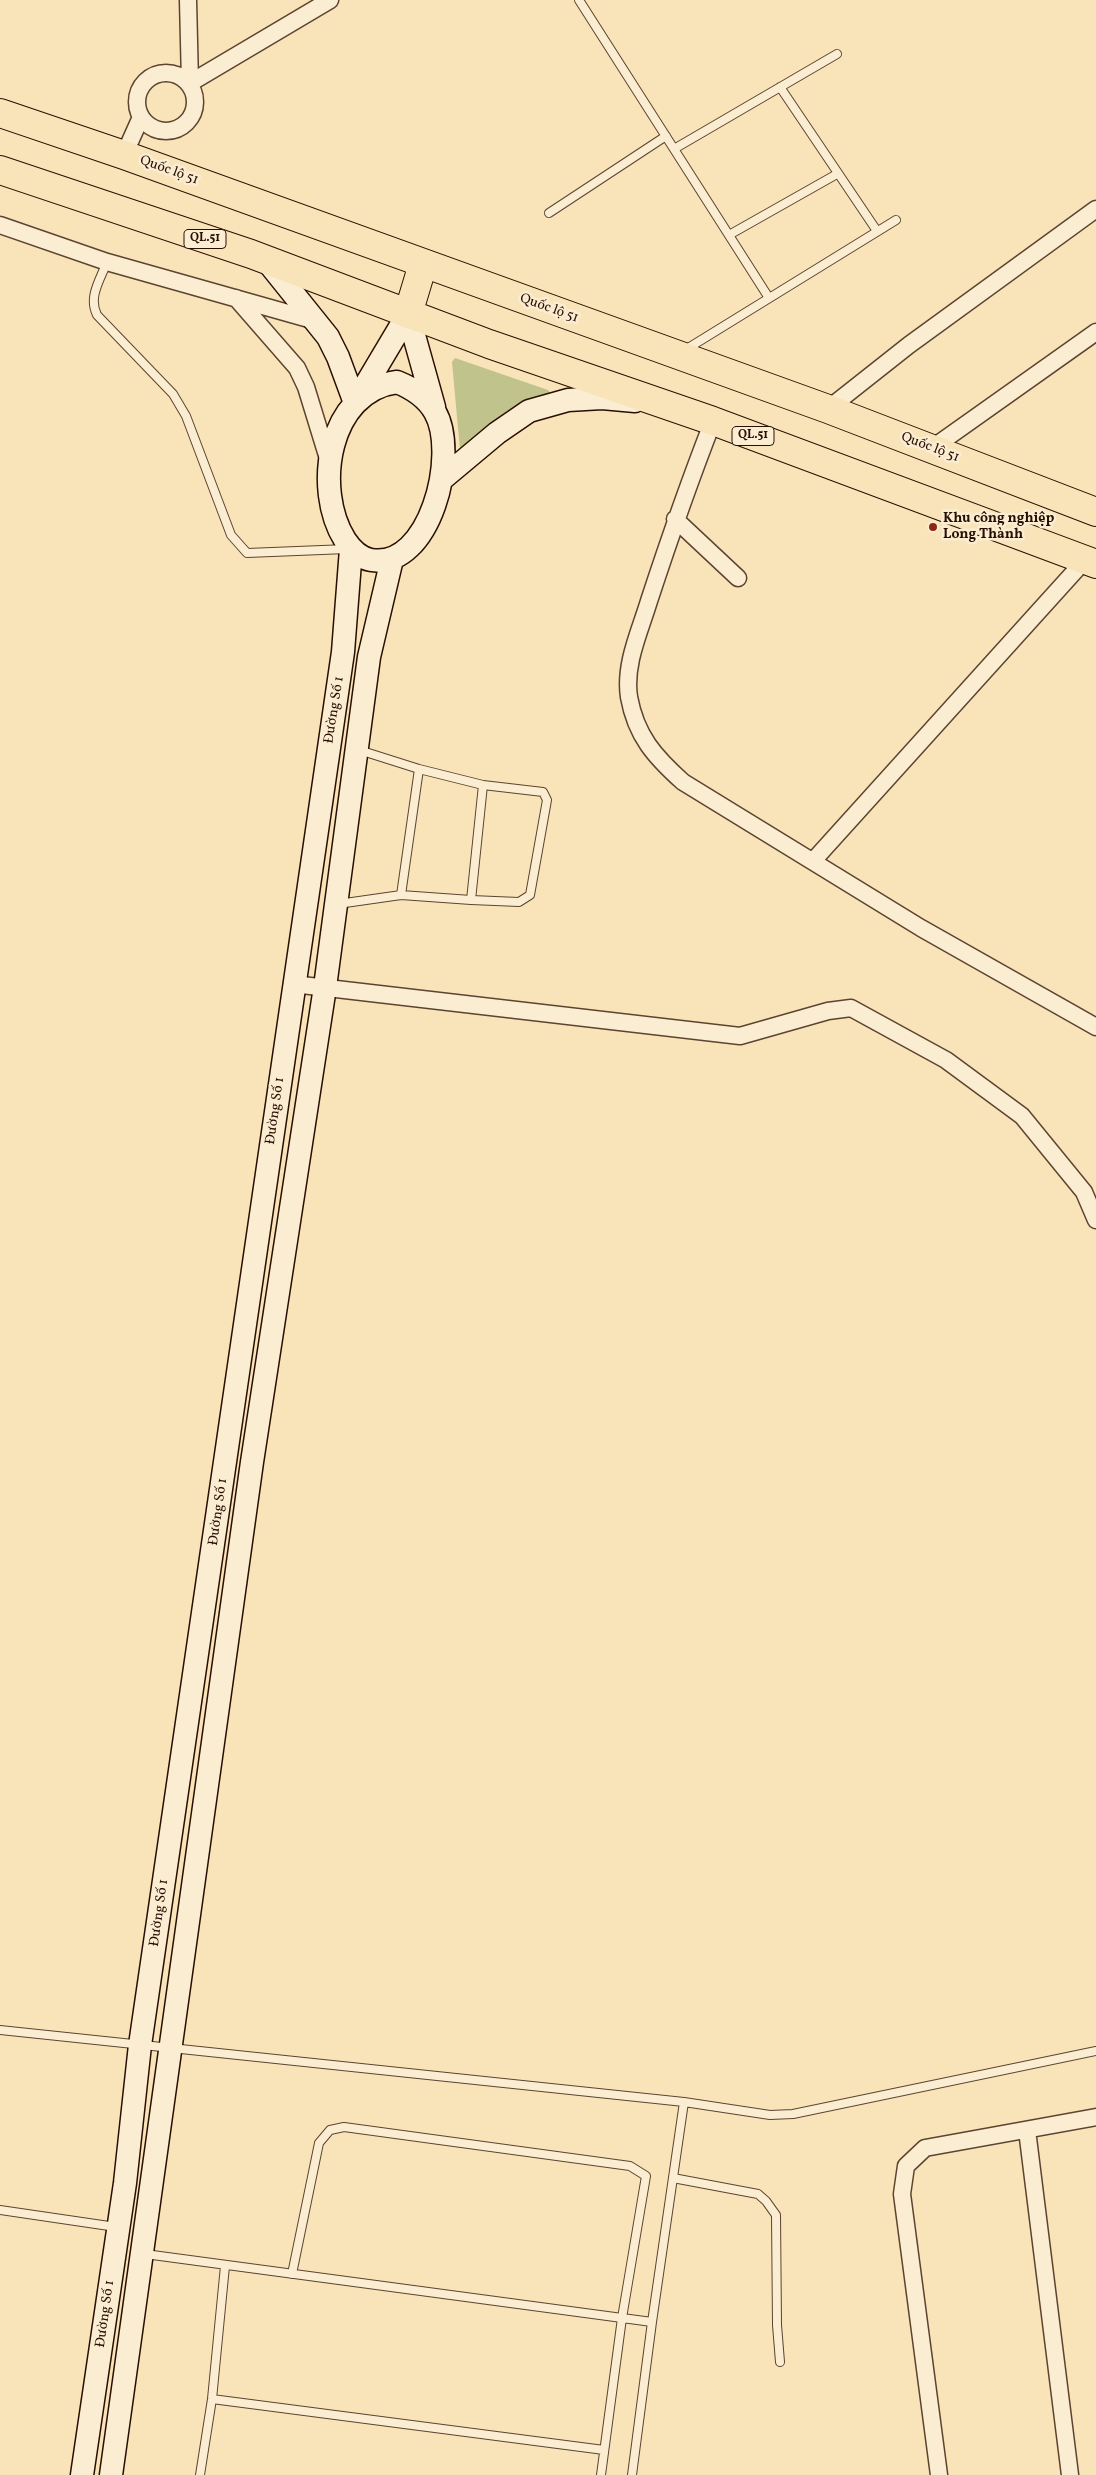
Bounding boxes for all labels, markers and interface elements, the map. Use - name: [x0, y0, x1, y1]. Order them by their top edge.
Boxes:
- street label: Quốc lộ 51: [137, 153, 201, 189]
- road number: QL.51: [184, 230, 226, 248]
- street label: Quốc lộ 51: [517, 291, 581, 327]
- road number: QL.51: [732, 426, 774, 446]
- street label: Quốc lộ 51: [898, 429, 962, 467]
- place label: Khu công nghiệp Long Thành: [943, 511, 1054, 544]
- marker: Khu công nghiệp Long Thành: [927, 521, 939, 533]
- street label: Đường Số 1: [321, 675, 349, 745]
- street label: Đường Số 1: [263, 1076, 289, 1146]
- street label: Đường Số 1: [206, 1477, 232, 1547]
- street label: Đường Số 1: [147, 1878, 173, 1948]
- street label: Đường Số 1: [93, 2279, 119, 2349]

